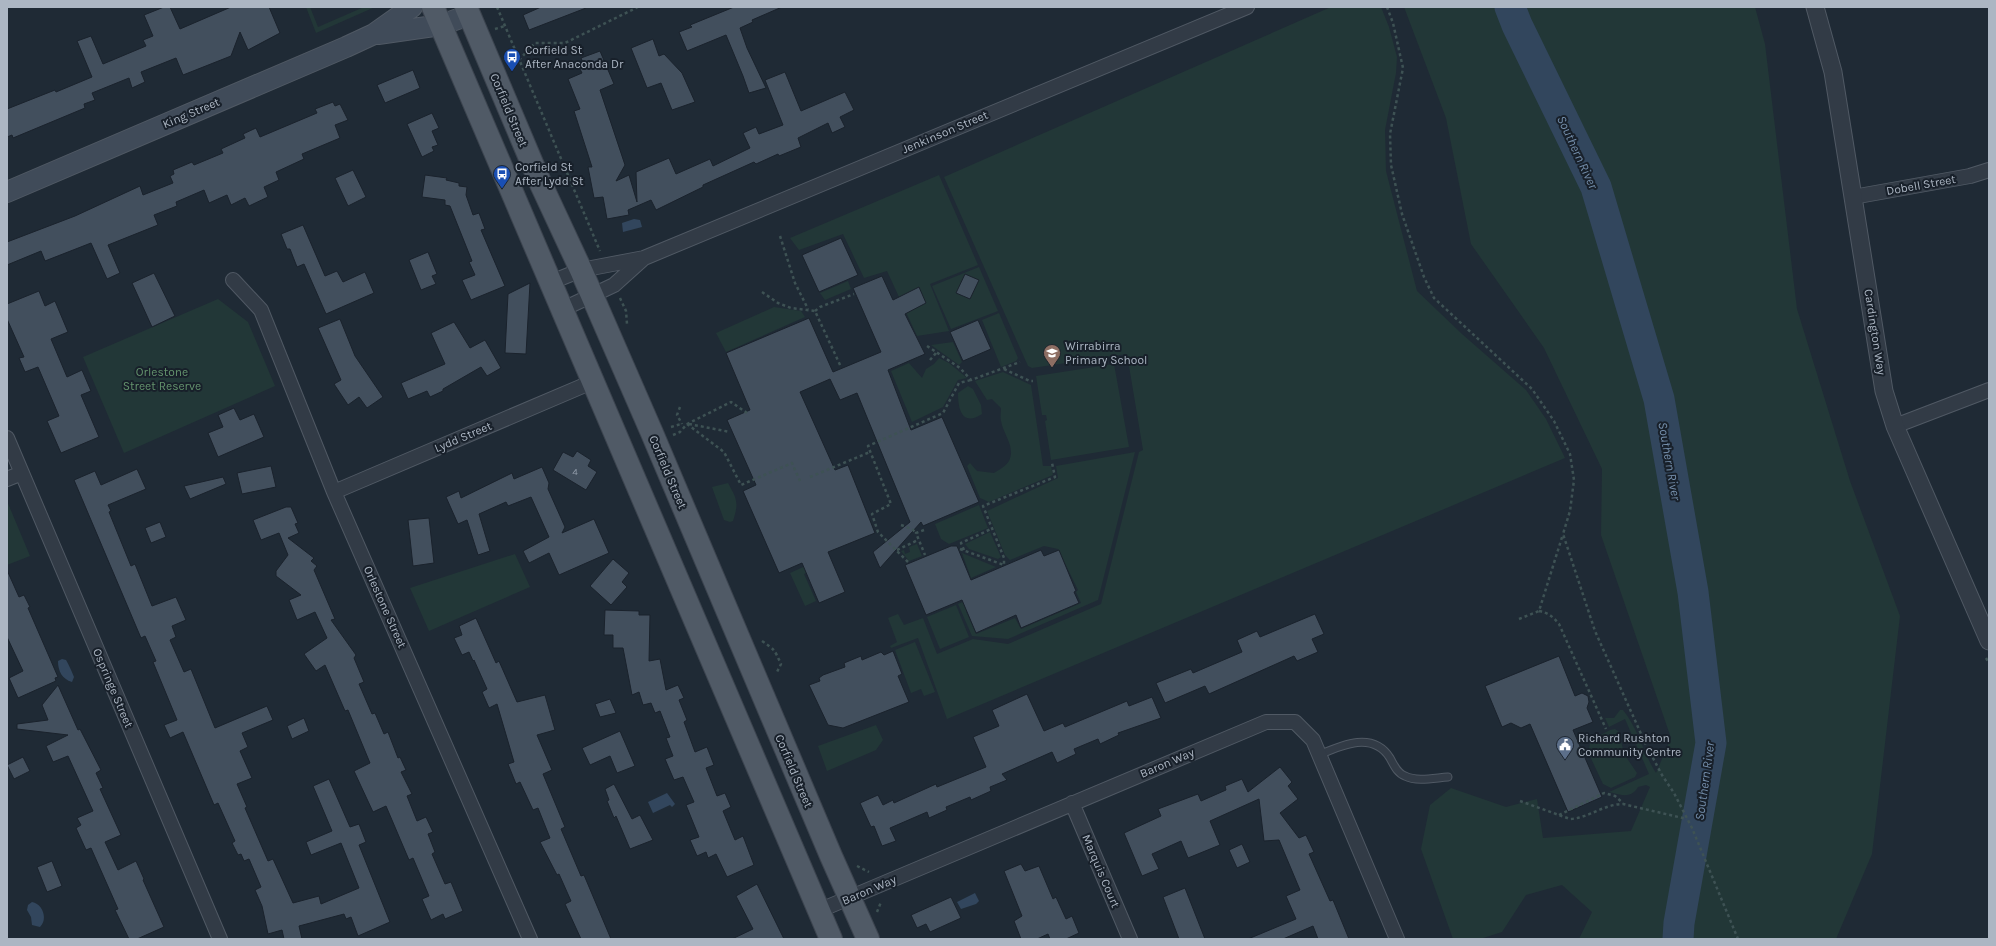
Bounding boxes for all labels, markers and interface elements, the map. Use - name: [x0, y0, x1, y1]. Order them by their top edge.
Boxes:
- place label: Corfield St After Anaconda Dr: [525, 43, 624, 71]
- bus stop icon: Corfield St After Anaconda Dr: [502, 47, 522, 72]
- street label: Corfield Street: [487, 71, 531, 149]
- street label: King Street: [160, 95, 222, 131]
- street label: Jenkinson Street: [900, 107, 990, 156]
- water label: Southern River: [1554, 113, 1601, 192]
- place label: Corfield St After Lydd St: [515, 160, 584, 188]
- bus stop icon: Corfield St After Lydd St: [492, 164, 512, 189]
- street label: Dobell Street: [1885, 172, 1957, 198]
- street label: Cardington Way: [1861, 288, 1889, 376]
- place label: Wirrabirra Primary School: [1065, 339, 1147, 367]
- school or university icon: Wirrabirra Primary School: [1042, 343, 1062, 368]
- park label: Orlestone Street Reserve: [123, 365, 201, 393]
- street label: Lydd Street: [432, 418, 494, 455]
- water label: Southern River: [1655, 421, 1684, 502]
- street label: Corfield Street: [646, 433, 690, 511]
- house number: 4: [572, 466, 578, 478]
- street label: Orlestone Street: [361, 564, 410, 651]
- street label: Ospringe Street: [90, 646, 136, 730]
- place label: Richard Rushton Community Centre: [1578, 731, 1681, 759]
- street label: Corfield Street: [772, 732, 816, 810]
- public building icon: Richard Rushton Community Centre: [1555, 735, 1575, 760]
- water label: Southern River: [1692, 740, 1718, 821]
- street label: Baron Way: [1138, 745, 1197, 781]
- street label: Marquis Court: [1079, 832, 1123, 910]
- street label: Baron Way: [840, 872, 899, 908]

